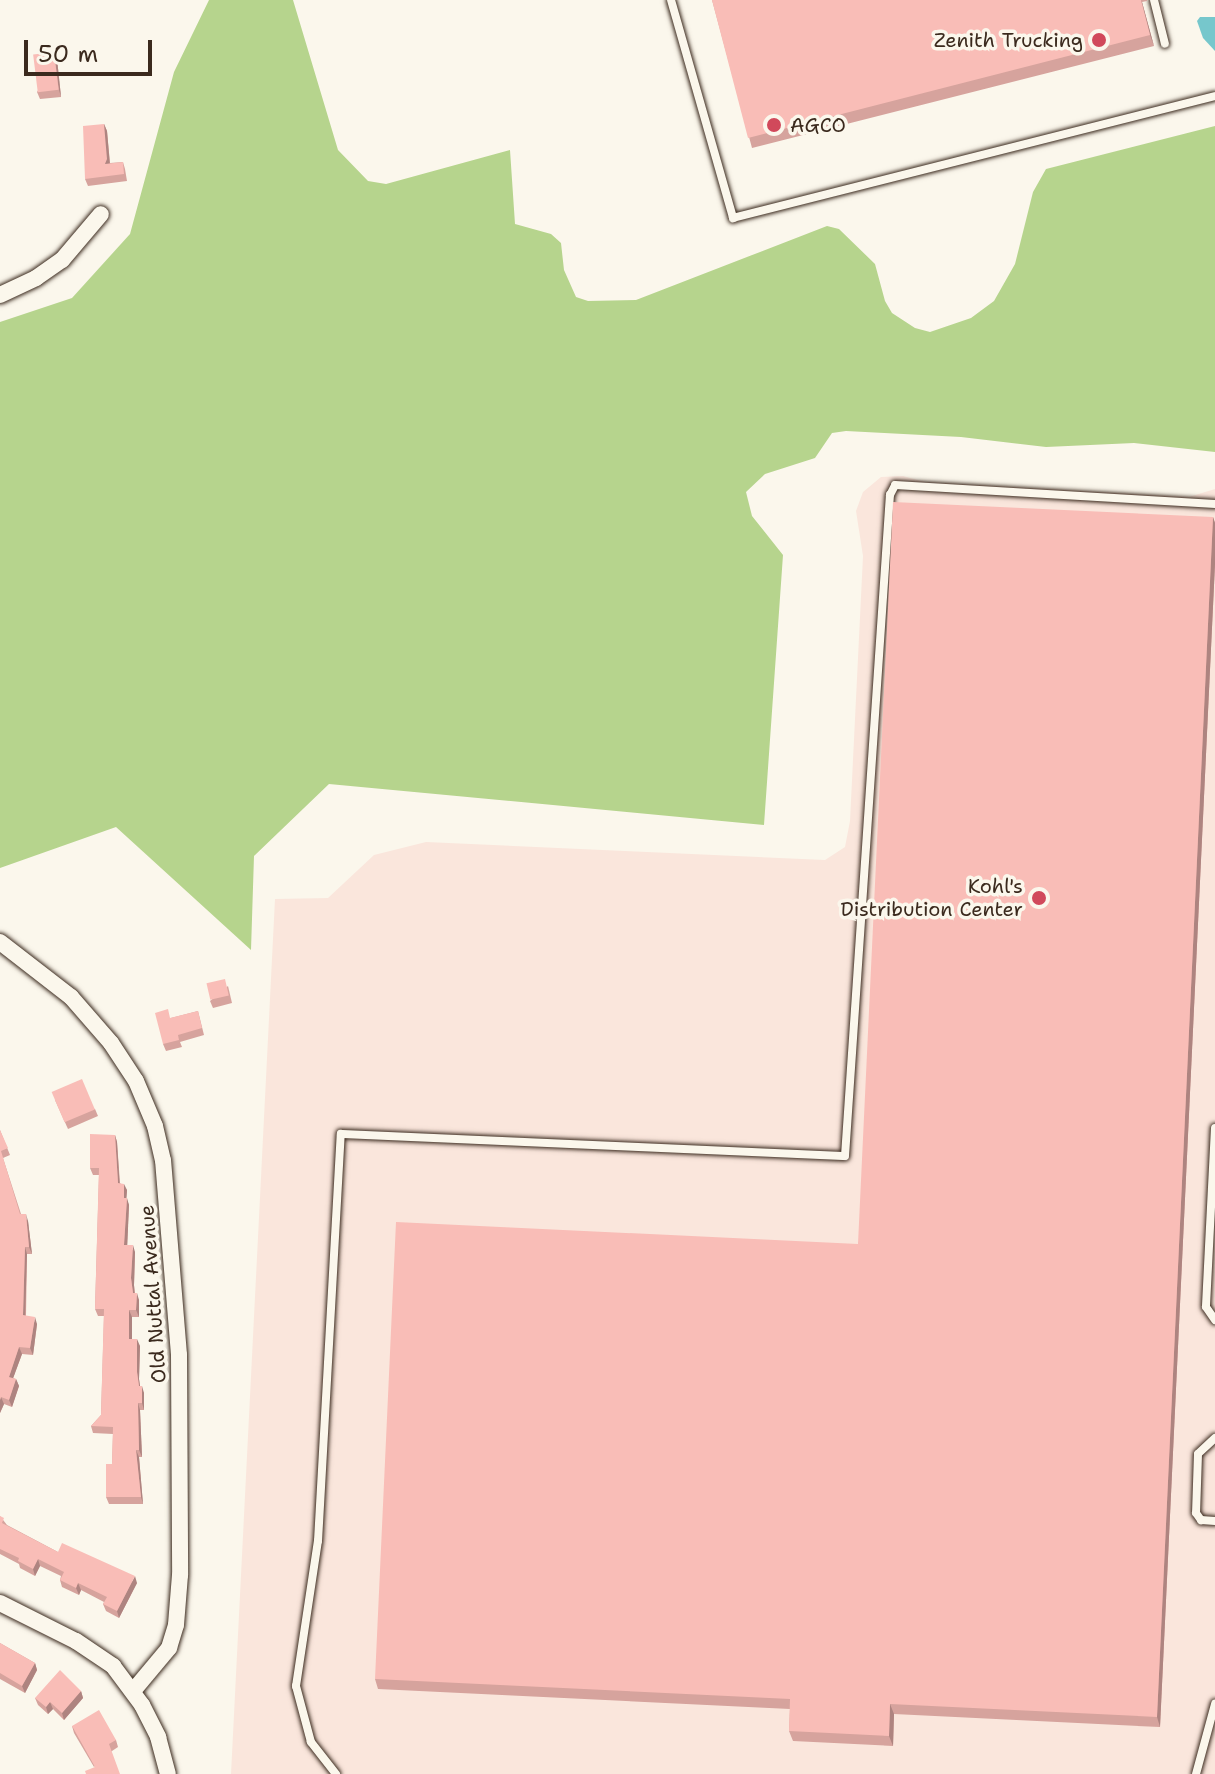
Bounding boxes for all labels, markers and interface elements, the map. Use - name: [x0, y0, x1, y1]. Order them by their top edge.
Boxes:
- scale bar: [28, 24, 156, 74]
- place label: Zenith Trucking: [934, 28, 1083, 52]
- marker: Zenith Trucking: [1090, 31, 1108, 49]
- text: 50 m: [38, 38, 98, 70]
- place label: AGCO: [790, 113, 846, 137]
- marker: AGCO: [765, 116, 783, 134]
- place label: Kohl's Distribution Center: [841, 874, 1023, 921]
- marker: Kohl's Distribution Center: [1030, 889, 1048, 907]
- street label: Old Nuttal Avenue: [135, 1204, 171, 1384]

